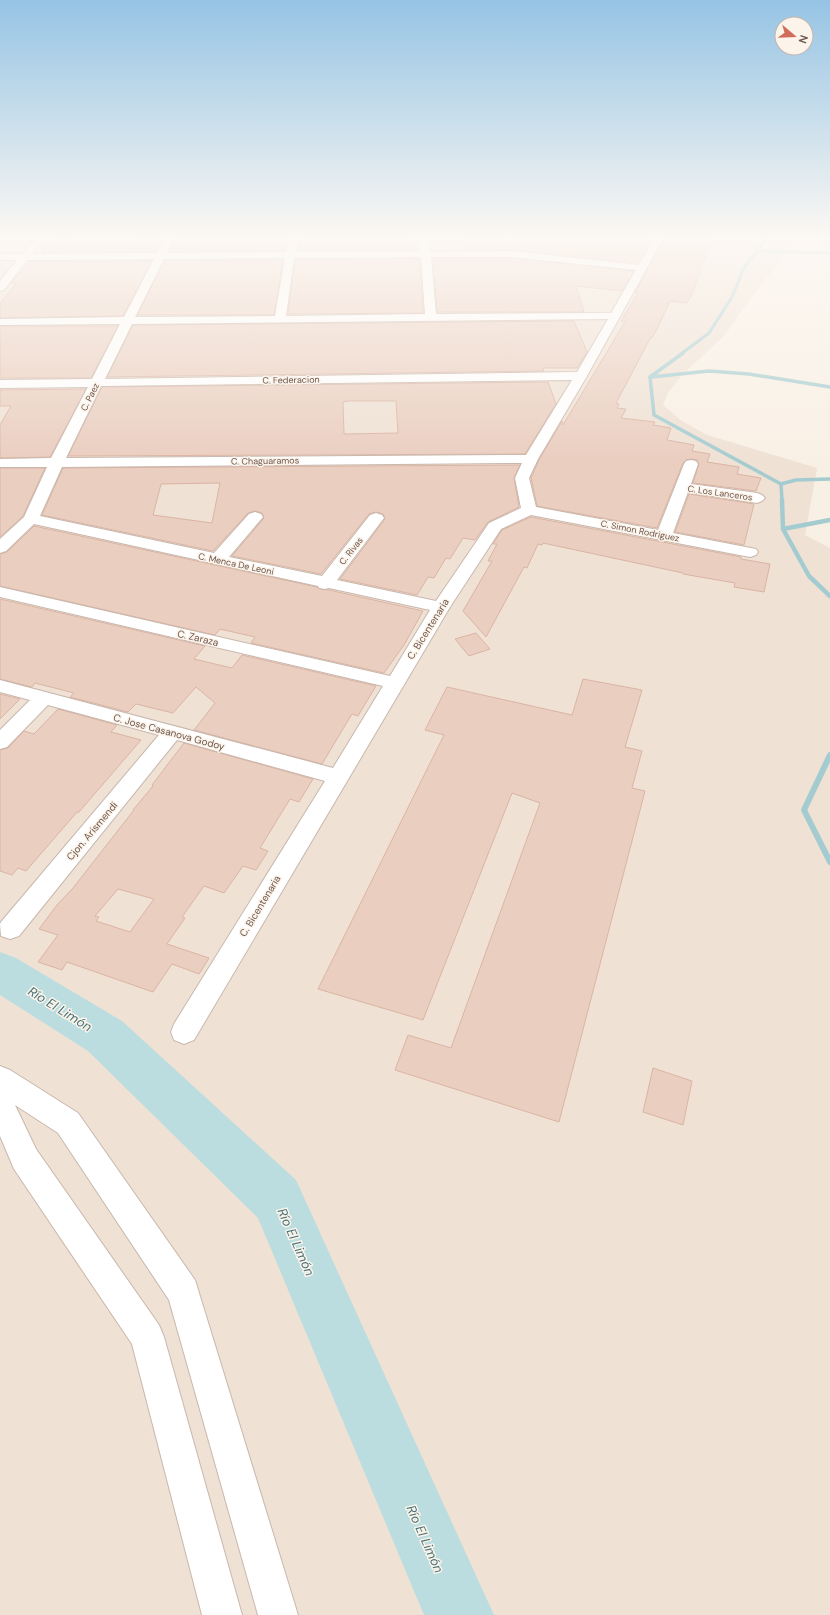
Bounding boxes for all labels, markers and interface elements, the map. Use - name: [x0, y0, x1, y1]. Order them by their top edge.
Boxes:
- north arrow: [774, 16, 814, 56]
- text: N: [796, 33, 811, 45]
- street label: C. Federacion: [262, 374, 320, 386]
- street label: C. Paez: [78, 381, 102, 413]
- street label: C. Chaguaramos: [231, 454, 300, 468]
- street label: C. Los Lanceros: [687, 482, 754, 504]
- street label: C. Simon Rodriguez: [600, 517, 680, 545]
- street label: C. Rivas: [336, 534, 366, 567]
- street label: C. Menca De Leoni: [197, 550, 275, 578]
- street label: C. Bicentenaria: [404, 596, 452, 662]
- street label: C. Zaraza: [176, 627, 220, 649]
- street label: C. Jose Casanova Godoy: [112, 711, 226, 753]
- street label: Cjon. Arismendi: [64, 799, 120, 863]
- street label: C. Bicentenaria: [237, 873, 283, 939]
- water label: Río El Limón: [25, 983, 95, 1035]
- water label: Río El Limón: [274, 1205, 318, 1279]
- water label: Río El Limón: [403, 1502, 447, 1576]

